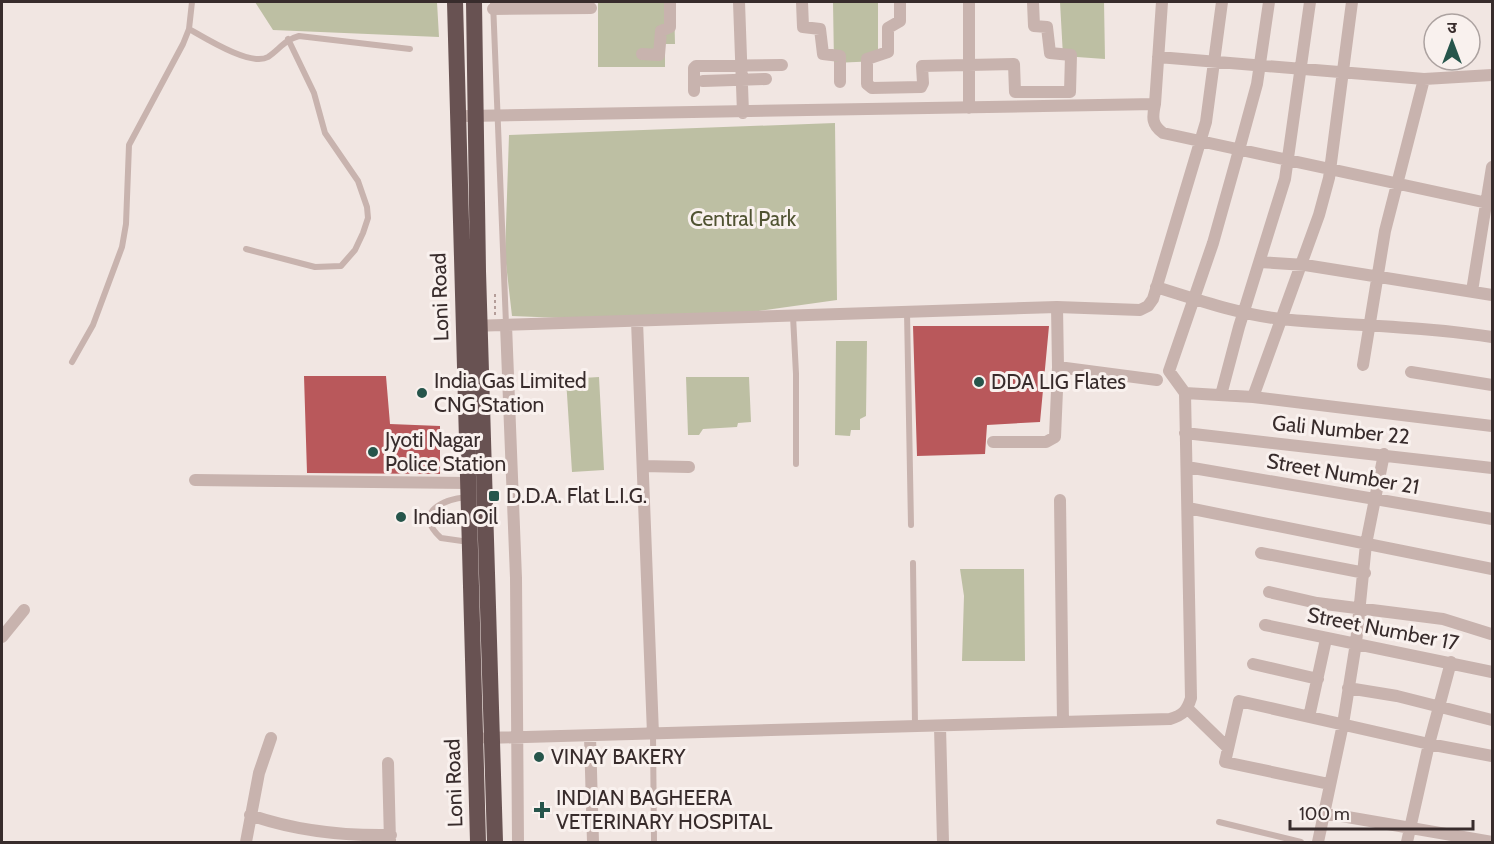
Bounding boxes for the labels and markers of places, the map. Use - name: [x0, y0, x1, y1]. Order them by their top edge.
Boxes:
- place label: India Gas Limited CNG Station: [434, 368, 587, 417]
- place label: DDA LIG Flates: [991, 369, 1126, 394]
- marker: DDA LIG Flates: [972, 375, 986, 389]
- marker: India Gas Limited CNG Station: [415, 386, 429, 400]
- place label: Jyoti Nagar Police Station: [384, 427, 506, 476]
- marker: Jyoti Nagar Police Station: [366, 445, 380, 459]
- place label: D.D.A. Flat L.I.G.: [506, 483, 647, 508]
- marker: D.D.A. Flat L.I.G.: [487, 489, 501, 503]
- place label: Indian Oil: [413, 504, 498, 529]
- marker: Indian Oil: [394, 510, 408, 524]
- place label: VINAY BAKERY: [551, 744, 687, 769]
- marker: VINAY BAKERY: [532, 750, 546, 764]
- place label: INDIAN BAGHEERA VETERINARY HOSPITAL: [556, 785, 773, 834]
- marker: INDIAN BAGHEERA VETERINARY HOSPITAL: [533, 801, 551, 819]

